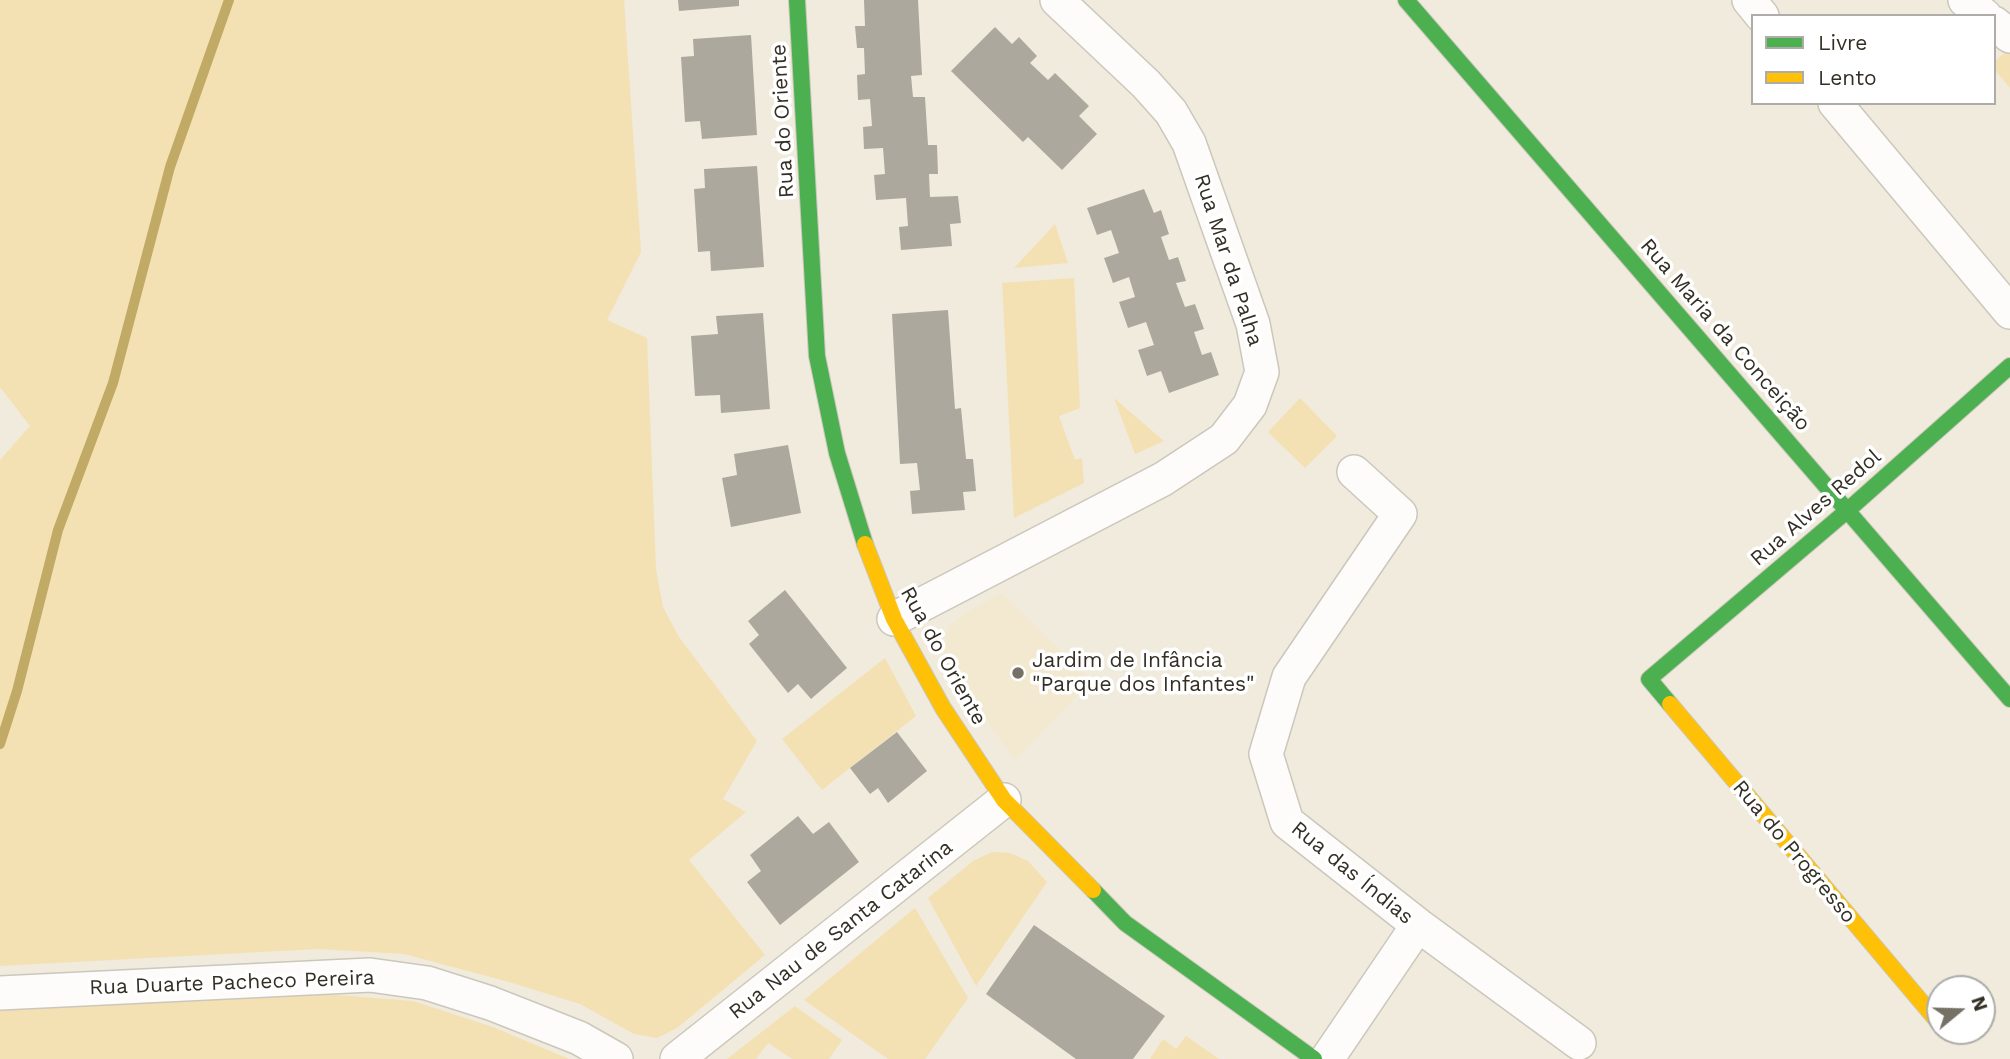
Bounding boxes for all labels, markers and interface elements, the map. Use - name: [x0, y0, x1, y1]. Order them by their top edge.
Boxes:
- legend: [1751, 14, 1996, 105]
- text: Livre: [1818, 30, 1867, 55]
- street label: Rua do Oriente: [766, 43, 800, 199]
- text: Lento: [1818, 65, 1877, 90]
- street label: Rua Mar da Palha: [1188, 171, 1268, 349]
- street label: Rua Maria da Conceição: [1635, 234, 1815, 436]
- street label: Rua Alves Redol: [1746, 444, 1886, 572]
- street label: Rua do Oriente: [895, 582, 991, 730]
- place label: Jardim de Infância "Parque dos Infantes": [1032, 648, 1254, 698]
- marker: Jardim de Infância "Parque dos Infantes": [1010, 665, 1026, 681]
- street label: Rua do Progresso: [1727, 776, 1861, 928]
- street label: Rua das Índias: [1286, 816, 1418, 930]
- street label: Rua Nau de Santa Catarina: [724, 835, 958, 1025]
- street label: Rua Duarte Pacheco Pereira: [89, 965, 375, 1001]
- north arrow: [1926, 975, 1996, 1045]
- text: N: [1966, 993, 1993, 1014]

